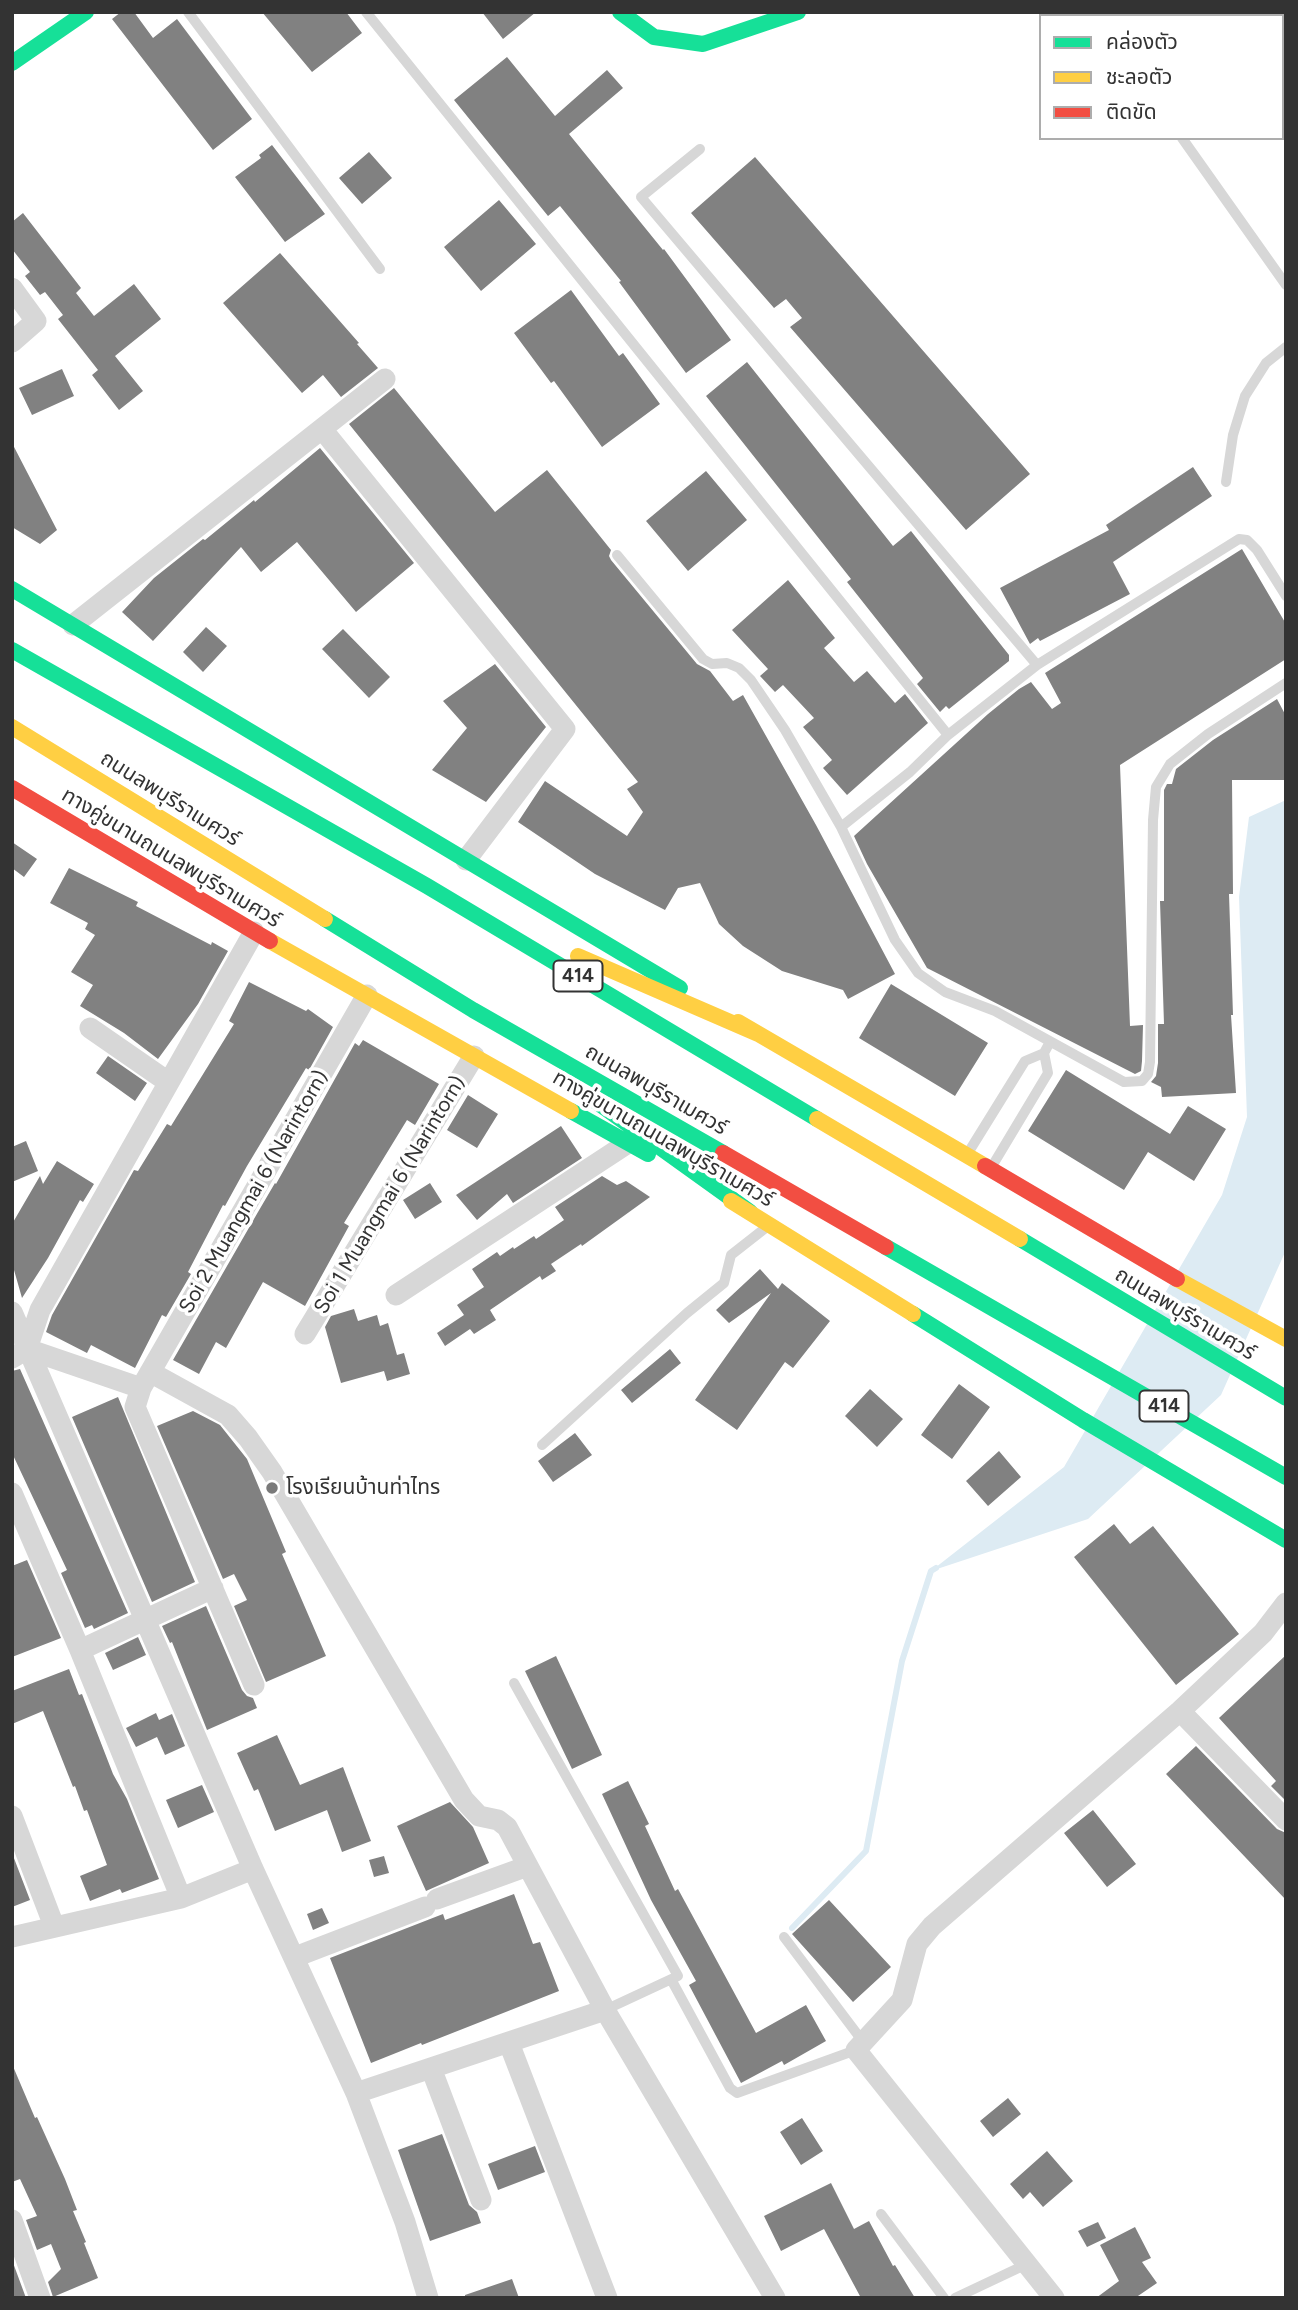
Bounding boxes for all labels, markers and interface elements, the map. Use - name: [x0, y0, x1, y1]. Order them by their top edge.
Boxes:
- legend: [1039, 14, 1284, 140]
- text: คล่องตัว: [1106, 29, 1178, 54]
- text: ชะลอตัว: [1106, 64, 1172, 89]
- text: ติดขัด: [1106, 99, 1157, 124]
- street label: ถนนลพบุรีราเมศวร์: [96, 746, 244, 852]
- street label: ทางคู่ขนานถนนลพบุรีราเมศวร์: [57, 783, 285, 933]
- road number: 414: [554, 960, 602, 992]
- street label: ถนนลพบุรีราเมศวร์: [581, 1039, 731, 1141]
- street label: ทางคู่ขนานถนนลพบุรีราเมศวร์: [548, 1065, 778, 1213]
- street label: Soi 2 Muangmai 6 (Narintorn): [174, 1066, 334, 1318]
- street label: Soi 1 Muangmai 6 (Narintorn): [309, 1071, 471, 1319]
- street label: ถนนลพบุรีราเมศวร์: [1110, 1262, 1260, 1366]
- road number: 414: [1140, 1390, 1188, 1422]
- place label: โรงเรียนบ้านท่าไทร: [286, 1475, 440, 1501]
- marker: โรงเรียนบ้านท่าไทร: [264, 1480, 280, 1496]

